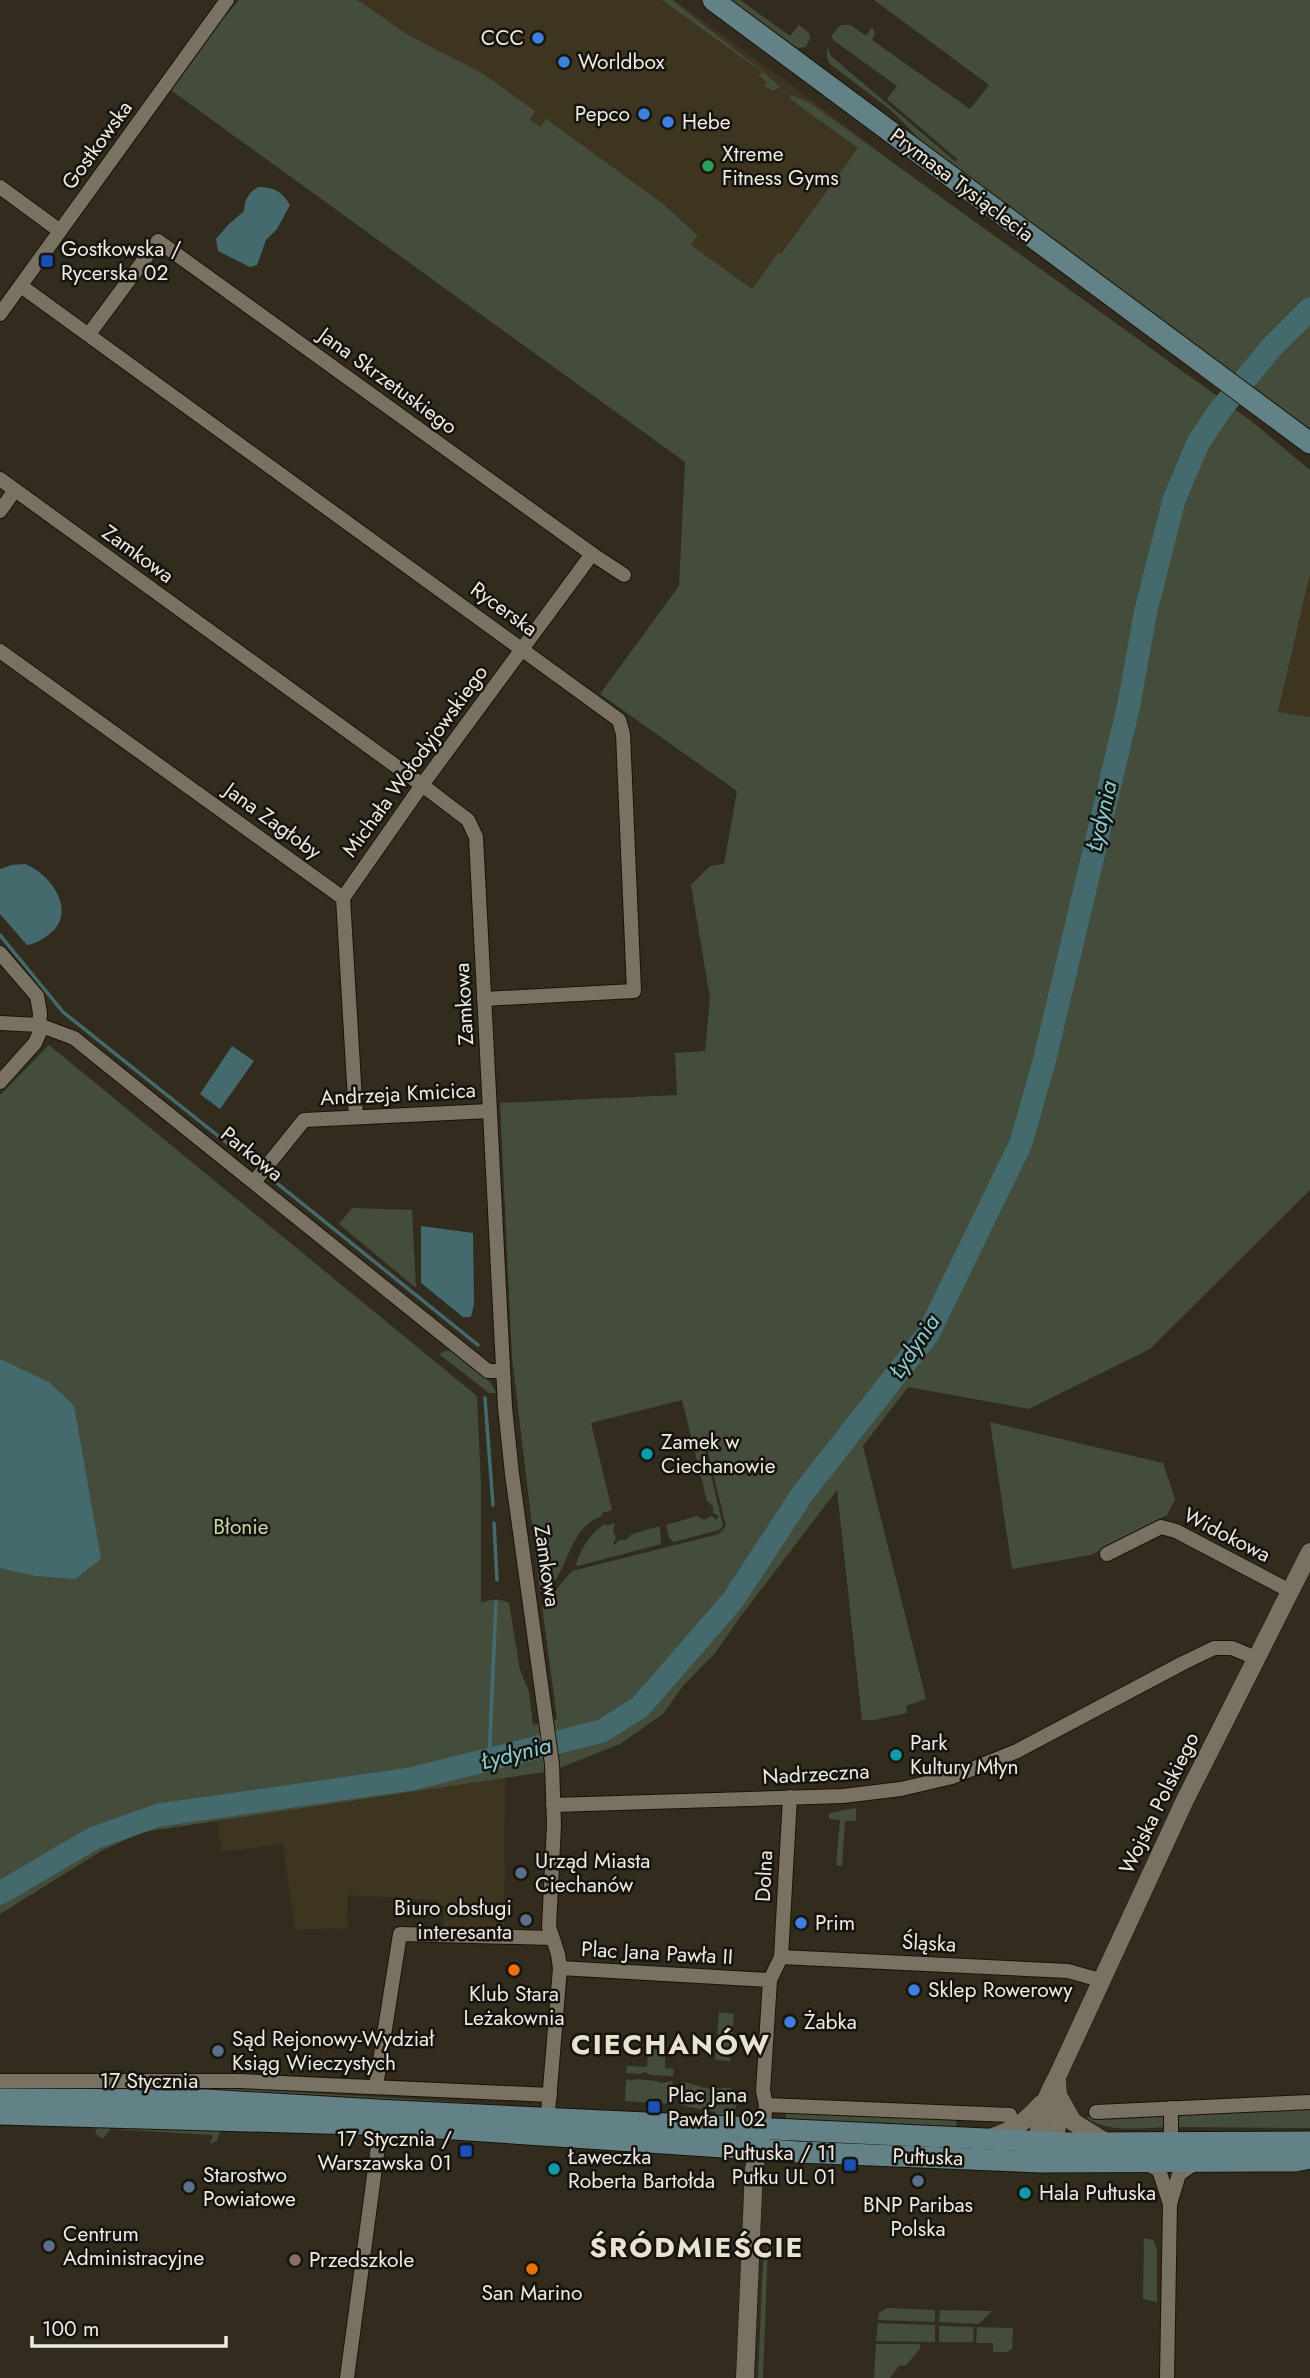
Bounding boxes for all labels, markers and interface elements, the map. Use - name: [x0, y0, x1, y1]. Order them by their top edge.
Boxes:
- place label: CCC: [481, 23, 524, 53]
- marker: CCC: [530, 30, 546, 46]
- place label: Worldbox: [578, 47, 665, 77]
- marker: Worldbox: [556, 54, 572, 70]
- street label: Gostkowska: [54, 94, 140, 196]
- place label: Pepco: [575, 99, 630, 129]
- marker: Pepco: [636, 106, 652, 122]
- place label: Hebe: [682, 107, 731, 137]
- marker: Hebe: [660, 114, 676, 130]
- street label: Prymasa Tysiąclecia: [884, 121, 1040, 249]
- place label: Xtreme Fitness Gyms: [722, 139, 839, 193]
- marker: Xtreme Fitness Gyms: [700, 158, 716, 174]
- place label: Gostkowska / Rycerska 02: [61, 234, 182, 288]
- marker: Gostkowska / Rycerska 02: [39, 253, 55, 269]
- street label: Jana Skrzetuskiego: [310, 319, 463, 442]
- street label: Zamkowa: [96, 518, 180, 590]
- street label: Rycerska: [464, 574, 544, 644]
- street label: Michała Wołodyjowskiego: [335, 659, 495, 863]
- street label: Jana Zagłoby: [216, 774, 328, 867]
- water label: Łydynia: [1076, 777, 1126, 855]
- street label: Zamkowa: [447, 962, 481, 1046]
- street label: Andrzeja Kmicica: [319, 1075, 477, 1113]
- street label: Parkowa: [214, 1119, 290, 1189]
- water label: Łydynia: [880, 1307, 948, 1385]
- place label: Zamek w Ciechanowie: [661, 1427, 776, 1481]
- marker: Zamek w Ciechanowie: [639, 1446, 655, 1462]
- street label: Widokowa: [1178, 1500, 1276, 1570]
- park label: Błonie: [213, 1512, 269, 1542]
- street label: Zamkowa: [526, 1523, 568, 1609]
- street label: Wojska Polskiego: [1112, 1727, 1206, 1879]
- water label: Łydynia: [477, 1728, 555, 1778]
- place label: Park Kultury Młyn: [910, 1728, 1019, 1782]
- marker: Park Kultury Młyn: [888, 1747, 904, 1763]
- street label: Nadrzeczna: [762, 1756, 870, 1792]
- place label: Urząd Miasta Ciechanów: [535, 1846, 650, 1900]
- street label: Dolna: [748, 1849, 780, 1903]
- marker: Urząd Miasta Ciechanów: [513, 1865, 529, 1881]
- place label: Biuro obsługi interesanta: [394, 1893, 512, 1947]
- place label: Prim: [815, 1908, 855, 1938]
- marker: Biuro obsługi interesanta: [518, 1912, 534, 1928]
- marker: Prim: [793, 1915, 809, 1931]
- street label: Śląska: [901, 1927, 957, 1959]
- street label: Plac Jana Pawła II: [580, 1934, 734, 1972]
- marker: Klub Stara Leżakownia: [506, 1962, 522, 1978]
- place label: Sklep Rowerowy: [928, 1975, 1073, 2005]
- place label: Klub Stara Leżakownia: [464, 1979, 564, 2033]
- marker: Sklep Rowerowy: [906, 1982, 922, 1998]
- place label: Żabka: [804, 2007, 857, 2037]
- marker: Żabka: [782, 2014, 798, 2030]
- place label: Sąd Rejonowy-Wydział Ksiąg Wieczystych: [232, 2024, 435, 2078]
- district label: CIECHANÓW: [571, 2024, 771, 2065]
- marker: Sąd Rejonowy-Wydział Ksiąg Wieczystych: [210, 2043, 226, 2059]
- street label: 17 Stycznia: [100, 2066, 198, 2096]
- place label: Plac Jana Pawła II 02: [668, 2080, 766, 2134]
- marker: Plac Jana Pawła II 02: [646, 2099, 662, 2115]
- place label: 17 Stycznia / Warszawska 01: [317, 2124, 452, 2178]
- place label: Pułtuska / 11 Pułku UL 01: [723, 2138, 836, 2192]
- street label: Pułtuska: [892, 2141, 964, 2173]
- place label: Ławeczka Roberta Bartołda: [567, 2142, 715, 2196]
- marker: 17 Stycznia / Warszawska 01: [458, 2143, 474, 2159]
- marker: Pułtuska / 11 Pułku UL 01: [842, 2157, 858, 2173]
- place label: Starostwo Powiatowe: [203, 2160, 296, 2214]
- marker: Ławeczka Roberta Bartołda: [546, 2161, 562, 2177]
- marker: BNP Paribas Polska: [910, 2173, 926, 2189]
- place label: Hala Pułtuska: [1039, 2178, 1156, 2208]
- marker: Starostwo Powiatowe: [181, 2179, 197, 2195]
- marker: Hala Pułtuska: [1017, 2185, 1033, 2201]
- place label: BNP Paribas Polska: [863, 2190, 973, 2244]
- place label: Centrum Administracyjne: [63, 2219, 205, 2273]
- district label: ŚRÓDMIEŚCIE: [590, 2227, 804, 2268]
- marker: Centrum Administracyjne: [41, 2238, 57, 2254]
- place label: Przedszkole: [309, 2245, 414, 2275]
- marker: Przedszkole: [287, 2252, 303, 2268]
- marker: San Marino: [524, 2261, 540, 2277]
- place label: San Marino: [481, 2278, 583, 2308]
- scale bar: [32, 2304, 226, 2348]
- text: 100 m: [42, 2314, 99, 2344]

